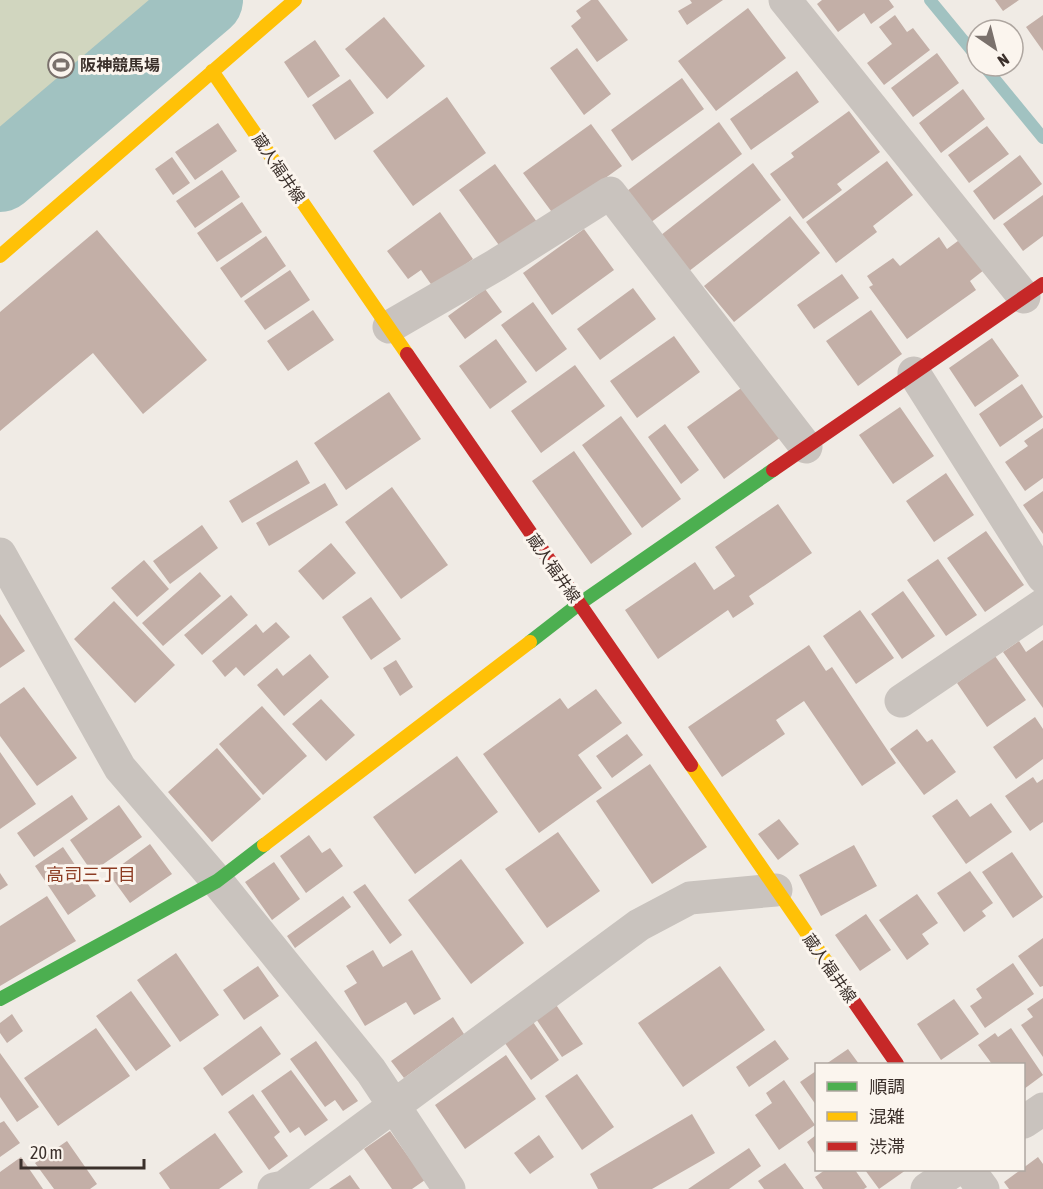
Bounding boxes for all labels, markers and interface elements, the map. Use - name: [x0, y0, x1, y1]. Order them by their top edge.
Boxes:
- north arrow: [965, 18, 1025, 78]
- sports icon: 阪神競馬場: [46, 50, 76, 80]
- text: N: [995, 50, 1013, 70]
- place label: 阪神競馬場: [80, 56, 160, 74]
- street label: 蔵人福井線: [249, 130, 309, 206]
- street label: 蔵人福井線: [524, 530, 584, 606]
- district label: 高司三丁目: [46, 864, 136, 885]
- street label: 蔵人福井線: [800, 930, 860, 1006]
- legend: [815, 1063, 1025, 1171]
- text: 順調: [869, 1076, 905, 1097]
- text: 混雑: [869, 1106, 905, 1127]
- scale bar: [21, 1132, 144, 1170]
- text: 渋滞: [869, 1136, 905, 1157]
- text: 20 m: [30, 1142, 62, 1163]

